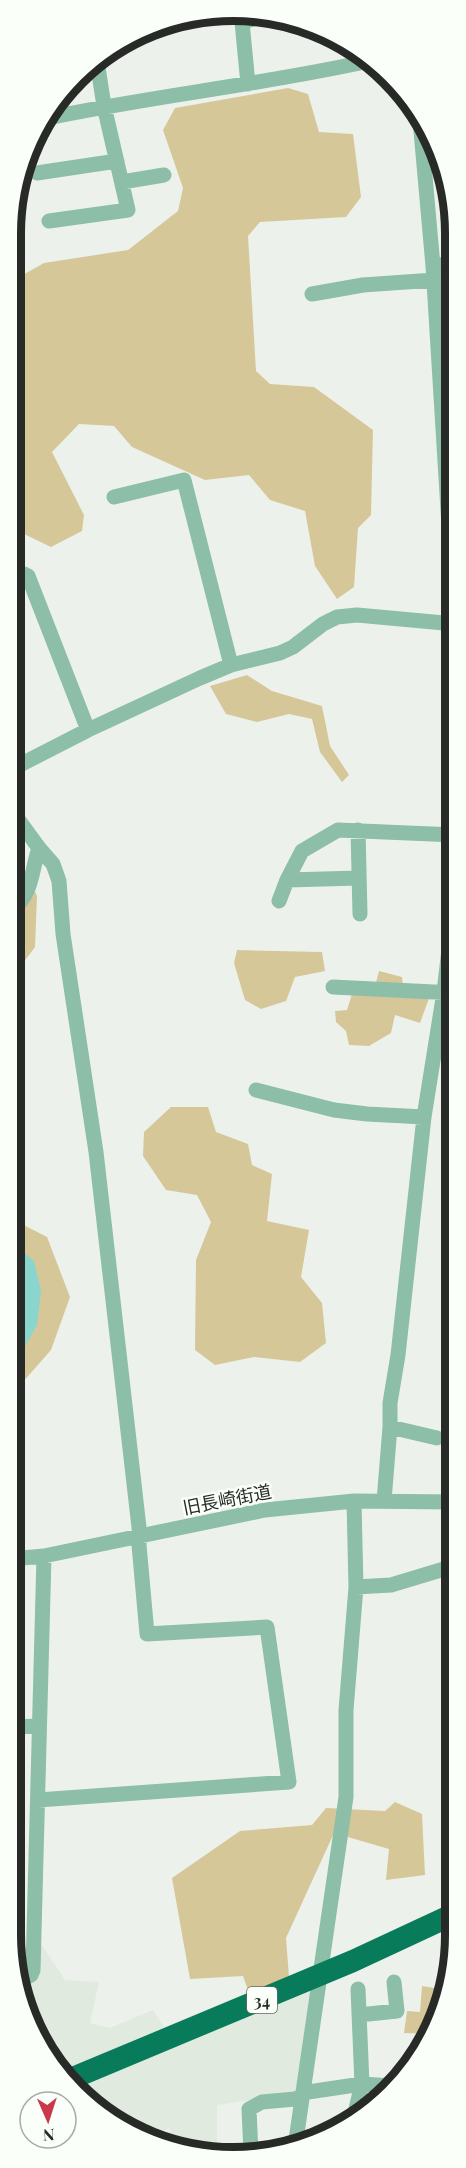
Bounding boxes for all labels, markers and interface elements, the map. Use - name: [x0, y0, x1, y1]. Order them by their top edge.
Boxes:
- street label: 旧長崎街道: [181, 1479, 273, 1519]
- road number: 34: [247, 1987, 277, 2013]
- north arrow: [18, 2090, 78, 2150]
- text: N: [42, 2125, 55, 2146]

